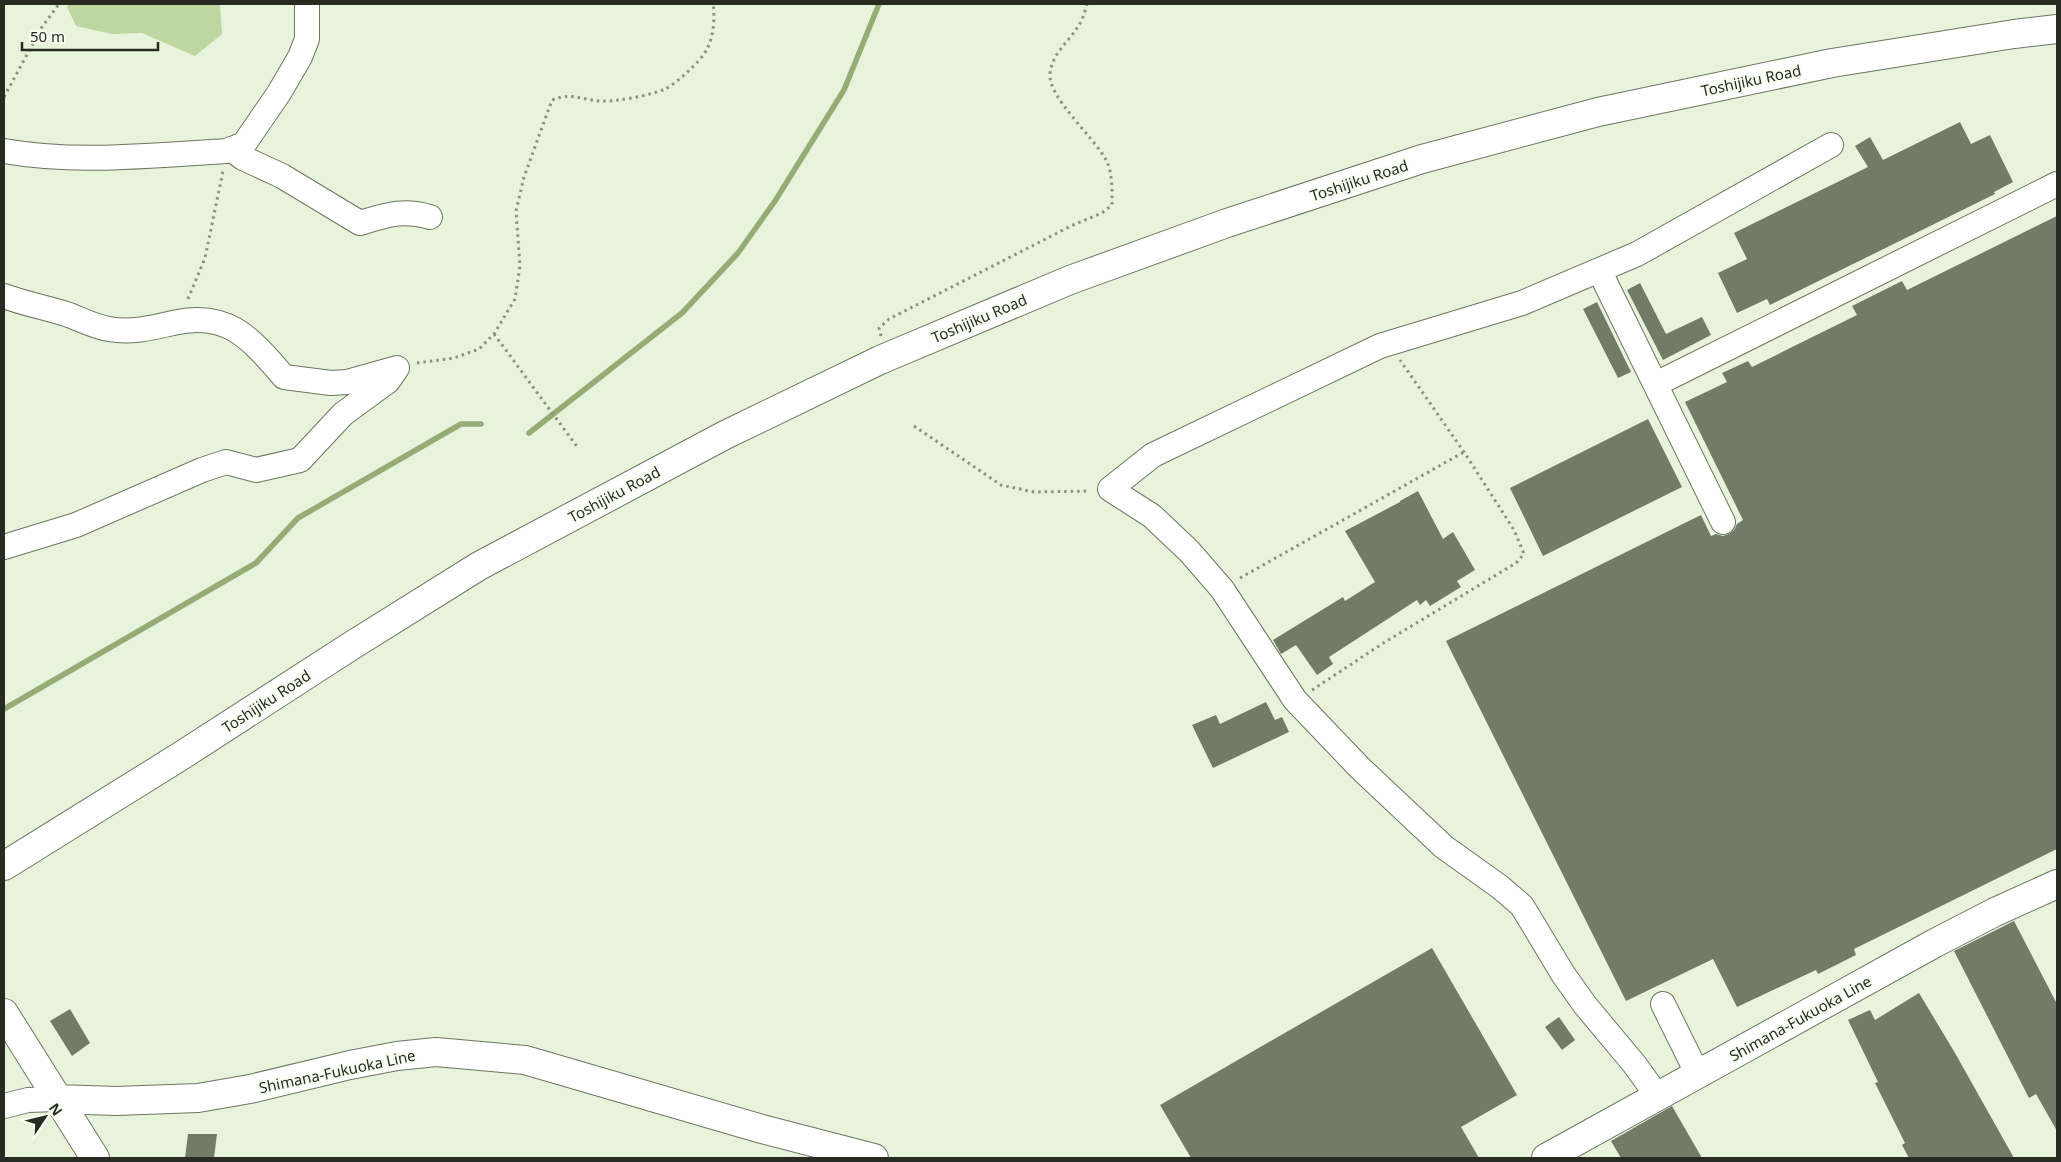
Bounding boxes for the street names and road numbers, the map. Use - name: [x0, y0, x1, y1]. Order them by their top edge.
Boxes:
- street label: Toshijiku Road: [1699, 60, 1803, 100]
- street label: Toshijiku Road: [1308, 155, 1410, 205]
- street label: Toshijiku Road: [928, 289, 1030, 347]
- street label: Toshijiku Road: [564, 461, 664, 527]
- street label: Toshijiku Road: [218, 665, 314, 737]
- street label: Shimana-Fukuoka Line: [1725, 971, 1875, 1065]
- street label: Shimana-Fukuoka Line: [257, 1045, 417, 1097]

